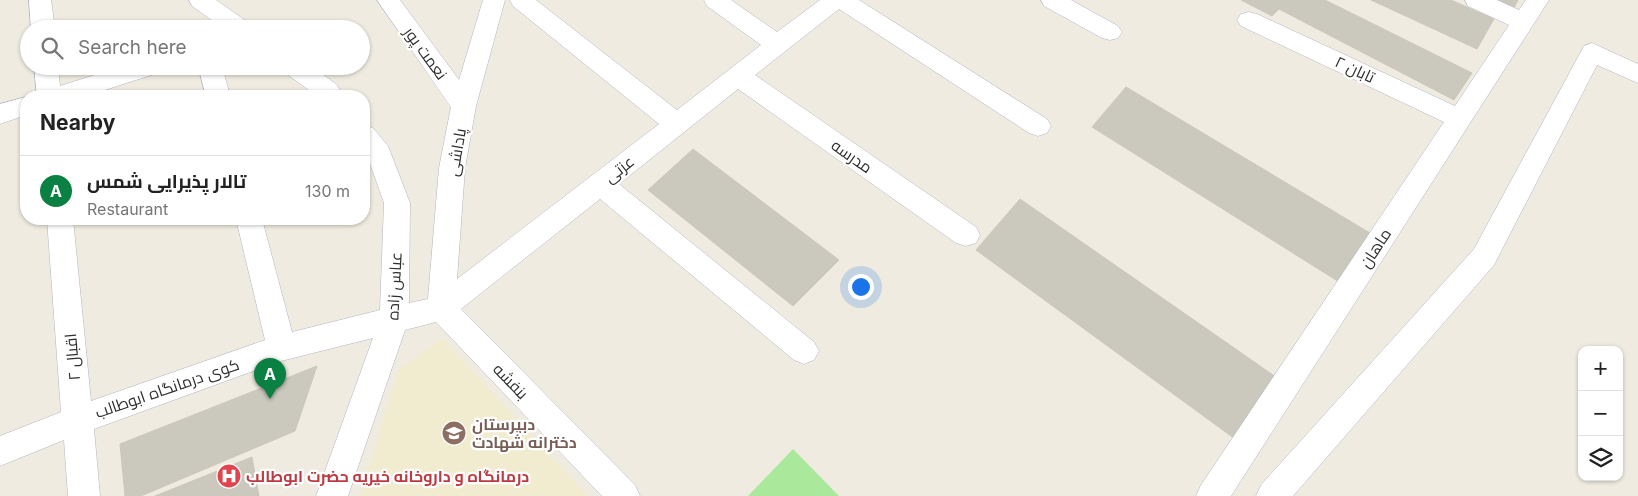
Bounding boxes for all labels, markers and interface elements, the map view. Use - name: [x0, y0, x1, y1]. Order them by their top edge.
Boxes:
- search box: [20, 20, 370, 75]
- street label: نعمت پور: [398, 22, 452, 85]
- icon: search: [38, 34, 66, 62]
- text: Search here: [78, 36, 187, 59]
- street label: تابان ۲: [1332, 51, 1379, 88]
- text: Nearby: [40, 110, 115, 135]
- street label: پاداشی: [442, 126, 472, 178]
- street label: مدرسه: [828, 135, 876, 177]
- street label: عزتی: [600, 151, 639, 188]
- text: تالار پذیرایی شمس: [87, 170, 246, 193]
- text: A: [50, 181, 62, 201]
- text: 130 m: [305, 181, 350, 201]
- text: Restaurant: [87, 199, 168, 219]
- street label: ماهان: [1355, 224, 1396, 272]
- street label: عباس زاده: [382, 251, 407, 321]
- your location: [848, 274, 874, 300]
- street label: اقبال ۲: [60, 333, 85, 381]
- map controls: [1578, 346, 1623, 481]
- button: +: [1578, 346, 1623, 391]
- street label: کوی درمانگاه ابوطالب: [92, 354, 242, 423]
- pin: A: [254, 358, 286, 399]
- street label: بنفشه: [489, 359, 533, 403]
- button: −: [1578, 391, 1623, 436]
- place label: دبیرستان دخترانه شهادت: [472, 414, 577, 452]
- school or university icon: دبیرستان دخترانه شهادت: [441, 420, 467, 446]
- button: layers: [1578, 436, 1623, 481]
- hospital icon: درمانگاه و داروخانه خیریه حضرت ابوطالب: [216, 463, 242, 489]
- place label: درمانگاه و داروخانه خیریه حضرت ابوطالب: [246, 466, 529, 486]

